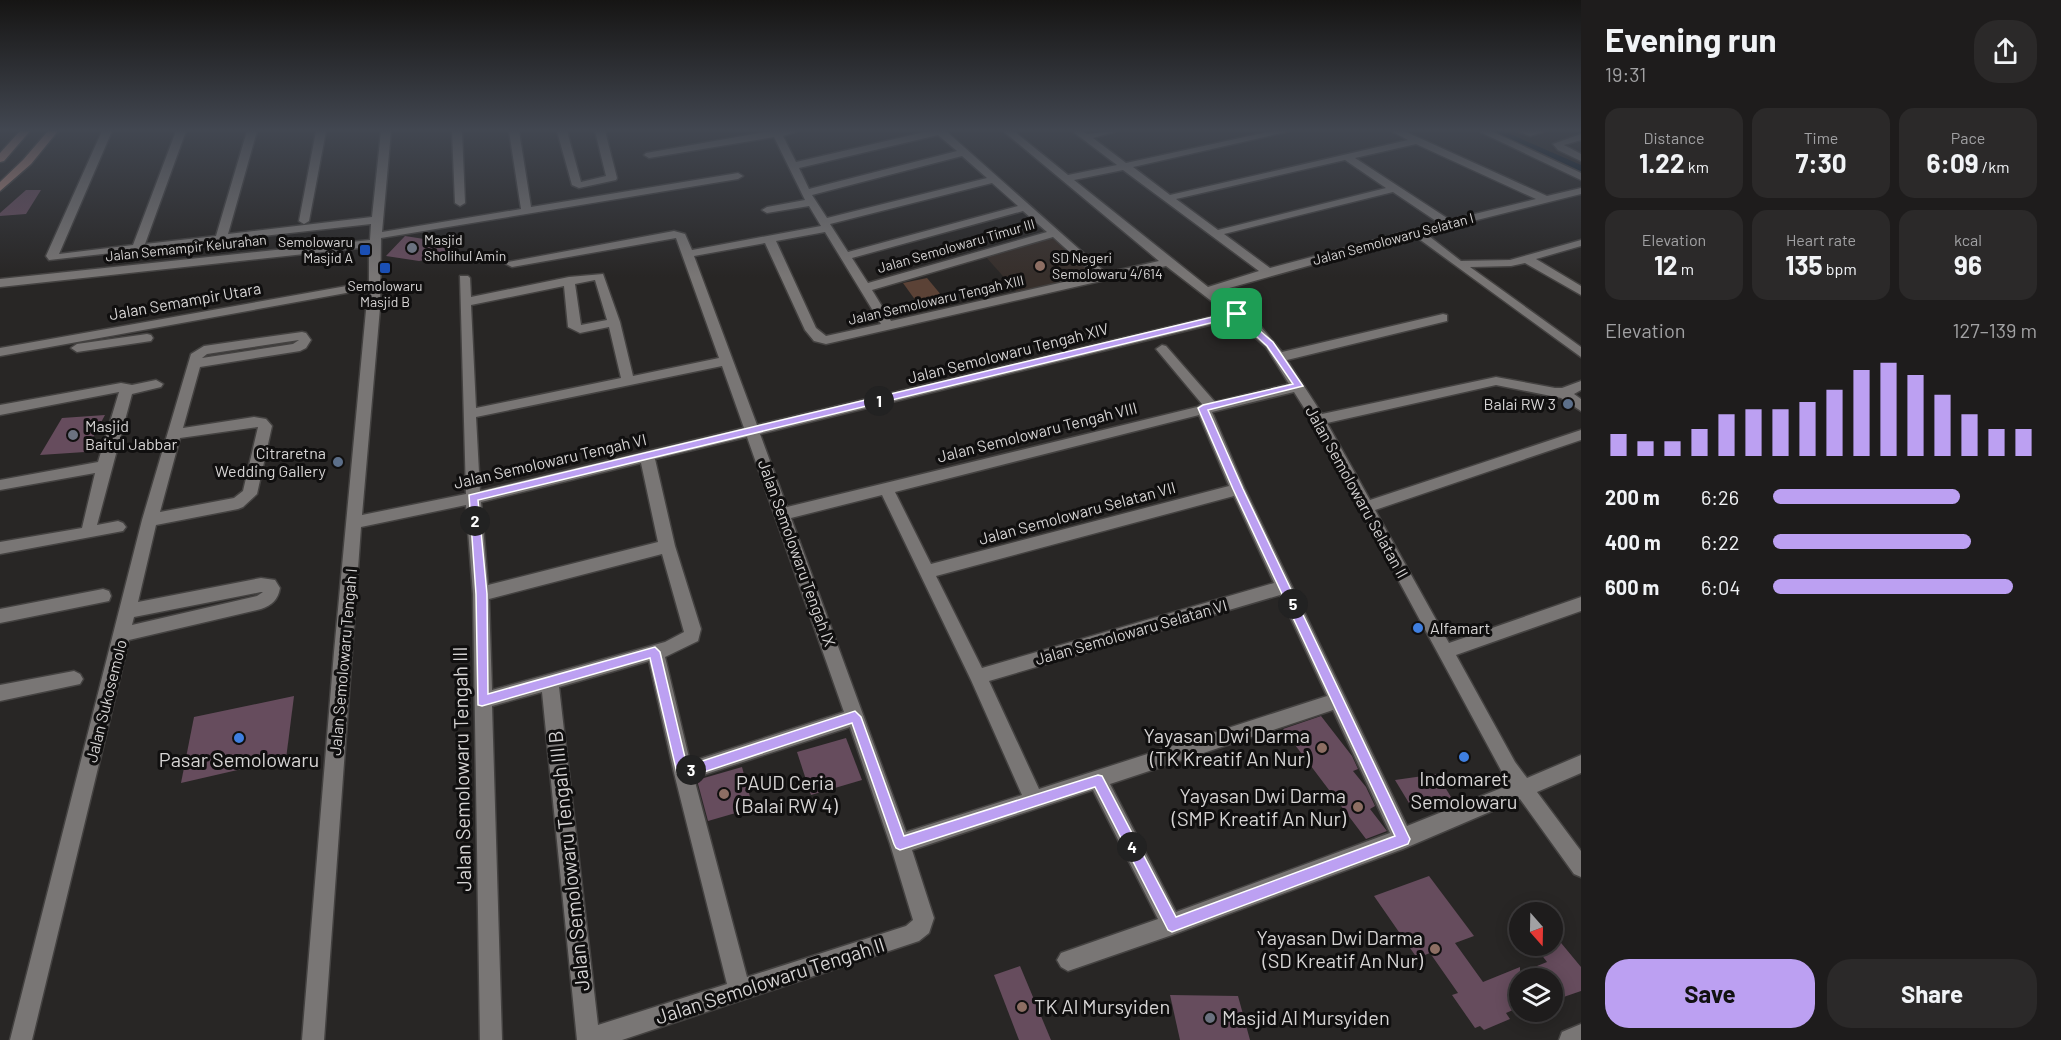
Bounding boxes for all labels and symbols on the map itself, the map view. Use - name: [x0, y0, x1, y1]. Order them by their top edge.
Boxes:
- street label: Jalan Semolowaru Selatan I: [1311, 209, 1475, 268]
- street label: Jalan Semolowaru Timur III: [875, 215, 1037, 276]
- street label: Jalan Semampir Kelurahan: [104, 231, 267, 264]
- place label: Masjid Sholihul Amin: [424, 231, 506, 264]
- place label: Semolowaru Masjid A: [278, 233, 353, 266]
- marker: Masjid Sholihul Amin: [405, 241, 419, 255]
- marker: Semolowaru Masjid A: [358, 243, 372, 257]
- place label: SD Negeri Semolowaru 4/614: [1052, 249, 1163, 282]
- marker: SD Negeri Semolowaru 4/614: [1033, 259, 1047, 273]
- marker: Semolowaru Masjid B: [378, 261, 392, 275]
- street label: Jalan Semolowaru Tengah XIII: [846, 271, 1025, 328]
- place label: Semolowaru Masjid B: [347, 277, 423, 310]
- street label: Jalan Semampir Utara: [107, 278, 262, 323]
- pin: [1211, 288, 1262, 339]
- street label: Jalan Semolowaru Tengah XIV: [905, 318, 1110, 387]
- pin: 1: [864, 386, 894, 416]
- place label: Balai RW 3: [1484, 394, 1556, 413]
- street label: Jalan Semolowaru Tengah VIII: [935, 397, 1139, 466]
- marker: Balai RW 3: [1561, 397, 1575, 411]
- street label: Jalan Semolowaru Selatan II: [1302, 402, 1413, 581]
- place label: Masjid Baitul Jabbar: [85, 416, 178, 453]
- marker: Masjid Baitul Jabbar: [66, 428, 80, 442]
- street label: Jalan Semolowaru Tengah VI: [452, 429, 648, 492]
- place label: Citraretna Wedding Gallery: [215, 443, 327, 480]
- marker: Citraretna Wedding Gallery: [331, 455, 345, 469]
- street label: Jalan Semolowaru Tengah IX: [755, 457, 840, 649]
- street label: Jalan Semolowaru Selatan VII: [976, 477, 1177, 548]
- pin: 2: [460, 506, 490, 536]
- street label: Jalan Semolowaru Tengah I: [325, 568, 360, 756]
- pin: 5: [1278, 589, 1308, 619]
- street label: Jalan Semolowaru Selatan VI: [1033, 595, 1229, 668]
- place label: Alfamart: [1430, 618, 1490, 637]
- marker: Alfamart: [1411, 621, 1425, 635]
- street label: Jalan Sukosemolo: [81, 637, 130, 764]
- street label: Jalan Semolowaru Tengah III: [447, 646, 475, 892]
- place label: Yayasan Dwi Darma (TK Kreatif An Nur): [1143, 723, 1311, 770]
- street label: Jalan Semolowaru Tengah III B: [542, 730, 594, 993]
- marker: Pasar Semolowaru: [232, 731, 246, 745]
- marker: Yayasan Dwi Darma (TK Kreatif An Nur): [1315, 741, 1329, 755]
- place label: Pasar Semolowaru: [159, 747, 319, 771]
- marker: Indomaret Semolowaru: [1457, 750, 1471, 764]
- pin: 3: [676, 755, 706, 785]
- place label: Indomaret Semolowaru: [1410, 766, 1518, 813]
- place label: PAUD Ceria (Balai RW 4): [735, 770, 838, 817]
- place label: Yayasan Dwi Darma (SMP Kreatif An Nur): [1171, 783, 1347, 830]
- marker: PAUD Ceria (Balai RW 4): [717, 787, 731, 801]
- marker: Yayasan Dwi Darma (SMP Kreatif An Nur): [1351, 800, 1365, 814]
- pin: 4: [1117, 832, 1147, 862]
- north arrow: [1509, 902, 1563, 956]
- place label: Yayasan Dwi Darma (SD Kreatif An Nur): [1256, 925, 1424, 972]
- street label: Jalan Semolowaru Tengah II: [652, 932, 888, 1029]
- marker: Yayasan Dwi Darma (SD Kreatif An Nur): [1428, 942, 1442, 956]
- place label: TK Al Mursyiden: [1034, 994, 1170, 1018]
- marker: TK Al Mursyiden: [1015, 1000, 1029, 1014]
- place label: Masjid Al Mursyiden: [1222, 1005, 1390, 1029]
- marker: Masjid Al Mursyiden: [1203, 1011, 1217, 1025]

